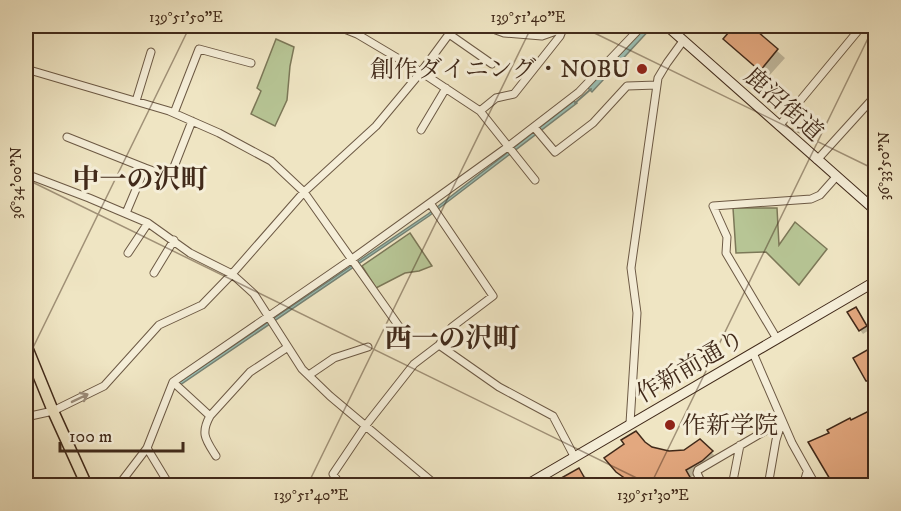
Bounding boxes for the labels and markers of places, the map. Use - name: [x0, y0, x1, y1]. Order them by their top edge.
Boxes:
- place label: 創作ダイニング・NOBU: [370, 55, 630, 85]
- marker: 創作ダイニング・NOBU: [635, 62, 649, 76]
- place label: 作新学院: [682, 411, 778, 441]
- marker: 作新学院: [663, 418, 677, 432]

